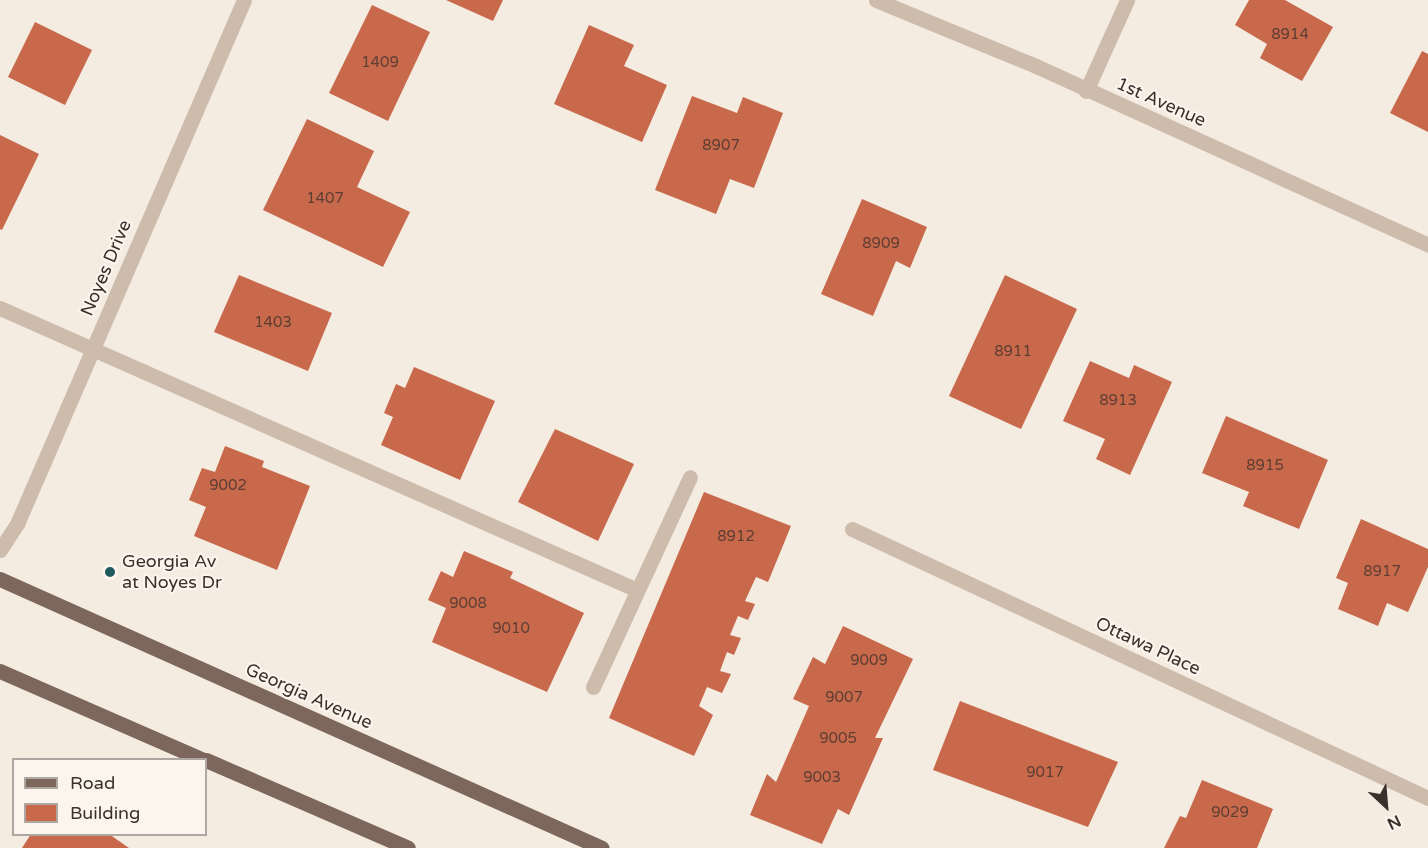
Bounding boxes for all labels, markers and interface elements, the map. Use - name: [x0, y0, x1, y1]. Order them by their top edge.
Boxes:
- house number: 8914: [1271, 26, 1309, 44]
- house number: 1409: [361, 54, 399, 72]
- street label: 1st Avenue: [1113, 73, 1209, 131]
- house number: 8907: [702, 137, 740, 155]
- house number: 1407: [306, 190, 344, 208]
- street label: Noyes Drive: [76, 217, 136, 319]
- house number: 8909: [862, 235, 900, 253]
- house number: 1403: [254, 314, 292, 332]
- house number: 8911: [994, 343, 1032, 361]
- house number: 8913: [1099, 392, 1137, 410]
- house number: 8915: [1246, 457, 1284, 475]
- house number: 9002: [209, 477, 247, 495]
- house number: 8912: [717, 528, 755, 546]
- place label: Georgia Av at Noyes Dr: [122, 551, 222, 594]
- house number: 8917: [1363, 563, 1401, 581]
- marker: Georgia Av at Noyes Dr: [103, 565, 117, 579]
- house number: 9008: [449, 595, 487, 613]
- street label: Ottawa Place: [1092, 612, 1204, 680]
- house number: 9010: [492, 620, 530, 638]
- house number: 9009: [850, 652, 888, 670]
- street label: Georgia Avenue: [242, 658, 376, 734]
- house number: 9007: [825, 689, 863, 707]
- house number: 9005: [819, 730, 857, 748]
- legend: [12, 758, 207, 836]
- house number: 9017: [1026, 764, 1064, 782]
- house number: 9003: [803, 769, 841, 787]
- text: Road: [70, 772, 115, 794]
- north arrow: [1356, 776, 1416, 836]
- text: Building: [70, 802, 140, 824]
- house number: 9029: [1211, 804, 1249, 822]
- text: N: [1384, 810, 1404, 834]

